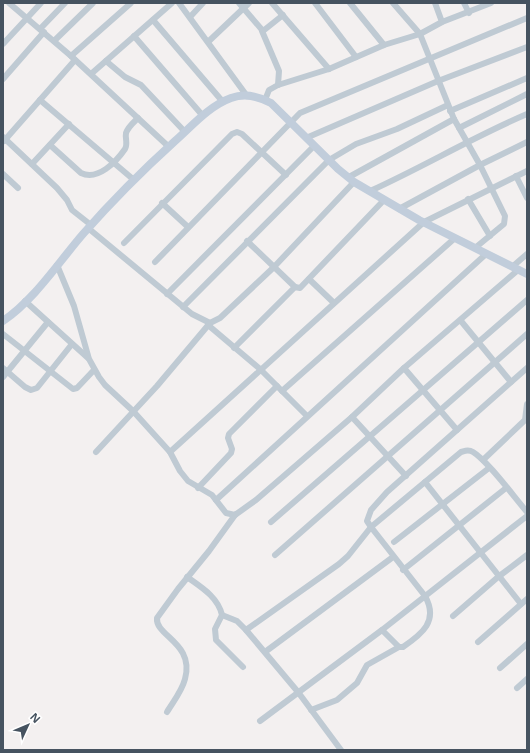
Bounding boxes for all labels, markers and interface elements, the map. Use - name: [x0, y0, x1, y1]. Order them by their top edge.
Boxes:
- north arrow: [8, 705, 48, 745]
- text: N: [27, 709, 44, 726]

